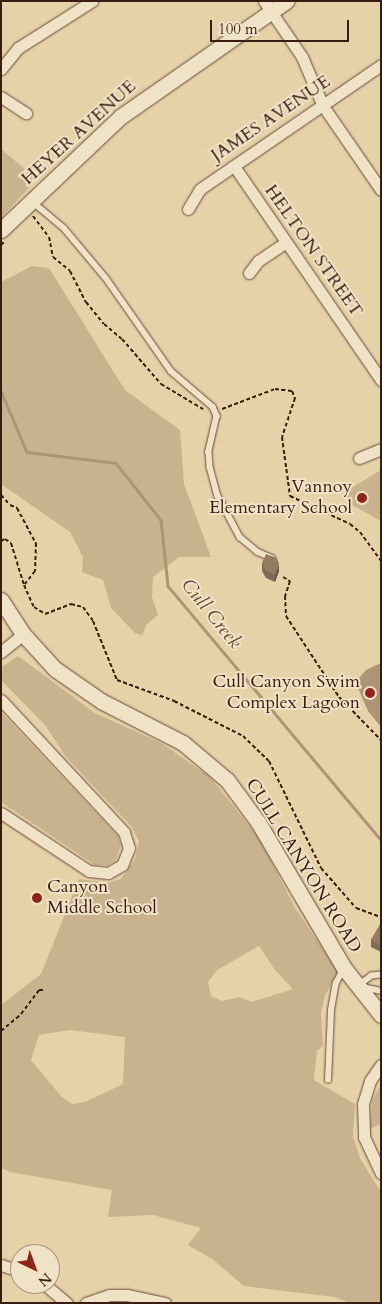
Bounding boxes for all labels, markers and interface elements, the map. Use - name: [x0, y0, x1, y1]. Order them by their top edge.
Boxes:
- scale bar: [212, 10, 351, 42]
- text: 100 m: [218, 19, 258, 39]
- street label: JAMES AVENUE: [207, 71, 335, 167]
- street label: HEYER AVENUE: [17, 76, 141, 190]
- street label: HELTON STREET: [259, 181, 367, 321]
- place label: Vannoy Elementary School: [209, 477, 352, 520]
- marker: Vannoy Elementary School: [356, 492, 368, 504]
- water label: Cull Creek: [176, 574, 246, 654]
- place label: Cull Canyon Swim Complex Lagoon: [213, 672, 360, 714]
- marker: Cull Canyon Swim Complex Lagoon: [364, 687, 376, 699]
- street label: CULL CANYON ROAD: [240, 775, 366, 957]
- place label: Canyon Middle School: [47, 877, 157, 920]
- marker: Canyon Middle School: [31, 892, 43, 904]
- north arrow: [10, 1244, 60, 1294]
- text: N: [34, 1269, 56, 1291]

